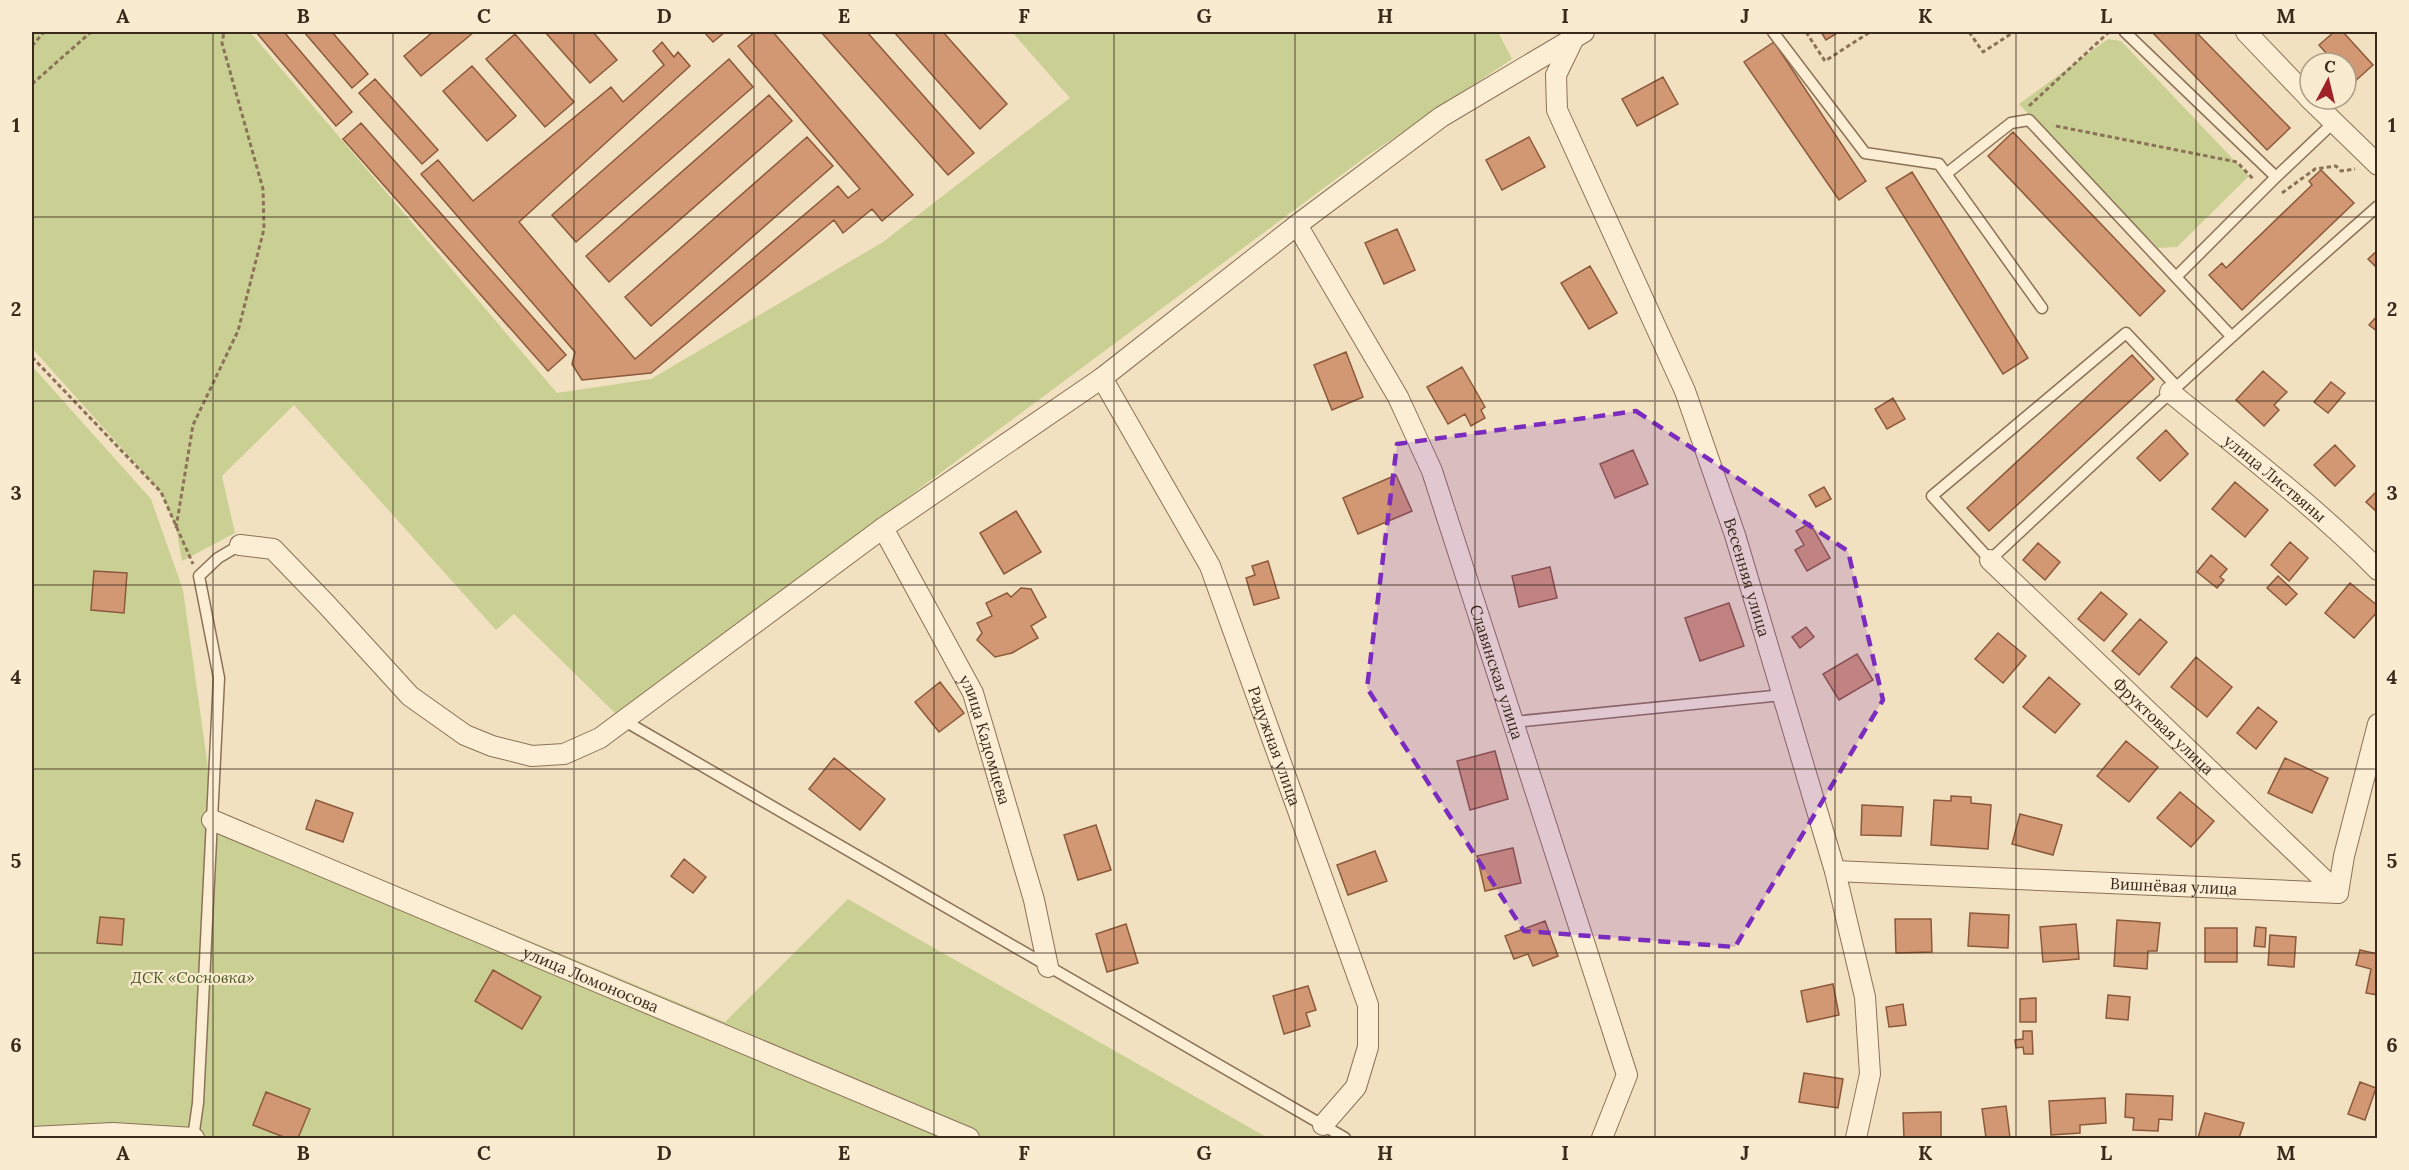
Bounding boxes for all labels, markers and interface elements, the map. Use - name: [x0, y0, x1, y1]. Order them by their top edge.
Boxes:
- text: A: [116, 3, 130, 28]
- text: B: [296, 3, 310, 28]
- text: C: [477, 3, 491, 28]
- text: D: [656, 3, 672, 28]
- text: E: [838, 3, 850, 28]
- text: F: [1018, 3, 1030, 28]
- text: G: [1196, 3, 1212, 28]
- text: H: [1377, 3, 1393, 28]
- text: I: [1561, 3, 1569, 28]
- text: J: [1740, 3, 1750, 28]
- text: K: [1918, 3, 1933, 28]
- text: L: [2100, 3, 2112, 28]
- text: M: [2276, 3, 2296, 28]
- north arrow: [2298, 51, 2358, 111]
- text: С: [2323, 56, 2337, 77]
- text: 1: [12, 112, 20, 137]
- text: 1: [2388, 112, 2396, 137]
- text: 2: [11, 296, 21, 321]
- text: 2: [2387, 296, 2397, 321]
- street label: улица Листвяны: [2220, 430, 2330, 526]
- text: 3: [10, 480, 22, 505]
- text: 3: [2386, 480, 2398, 505]
- street label: Весенняя улица: [1720, 515, 1775, 639]
- street label: Славянская улица: [1466, 602, 1528, 742]
- text: 4: [11, 664, 22, 689]
- text: 4: [2387, 664, 2398, 689]
- street label: улица Кадомцева: [955, 671, 1015, 807]
- street label: Фруктовая улица: [2109, 673, 2218, 779]
- street label: Радужная улица: [1244, 683, 1305, 808]
- text: 5: [11, 848, 22, 873]
- text: 5: [2387, 848, 2398, 873]
- street label: Вишнёвая улица: [2110, 873, 2238, 899]
- street label: улица Ломоносова: [520, 942, 662, 1017]
- park label: ДСК «Сосновка»: [130, 967, 255, 987]
- text: 6: [10, 1032, 22, 1057]
- text: 6: [2386, 1032, 2398, 1057]
- text: A: [116, 1140, 130, 1165]
- text: B: [296, 1140, 310, 1165]
- text: C: [477, 1140, 491, 1165]
- text: D: [656, 1140, 672, 1165]
- text: E: [838, 1140, 850, 1165]
- text: F: [1018, 1140, 1030, 1165]
- text: G: [1196, 1140, 1212, 1165]
- text: H: [1377, 1140, 1393, 1165]
- text: I: [1561, 1140, 1569, 1165]
- text: J: [1740, 1140, 1750, 1165]
- text: K: [1918, 1140, 1933, 1165]
- text: L: [2100, 1140, 2112, 1165]
- text: M: [2276, 1140, 2296, 1165]

